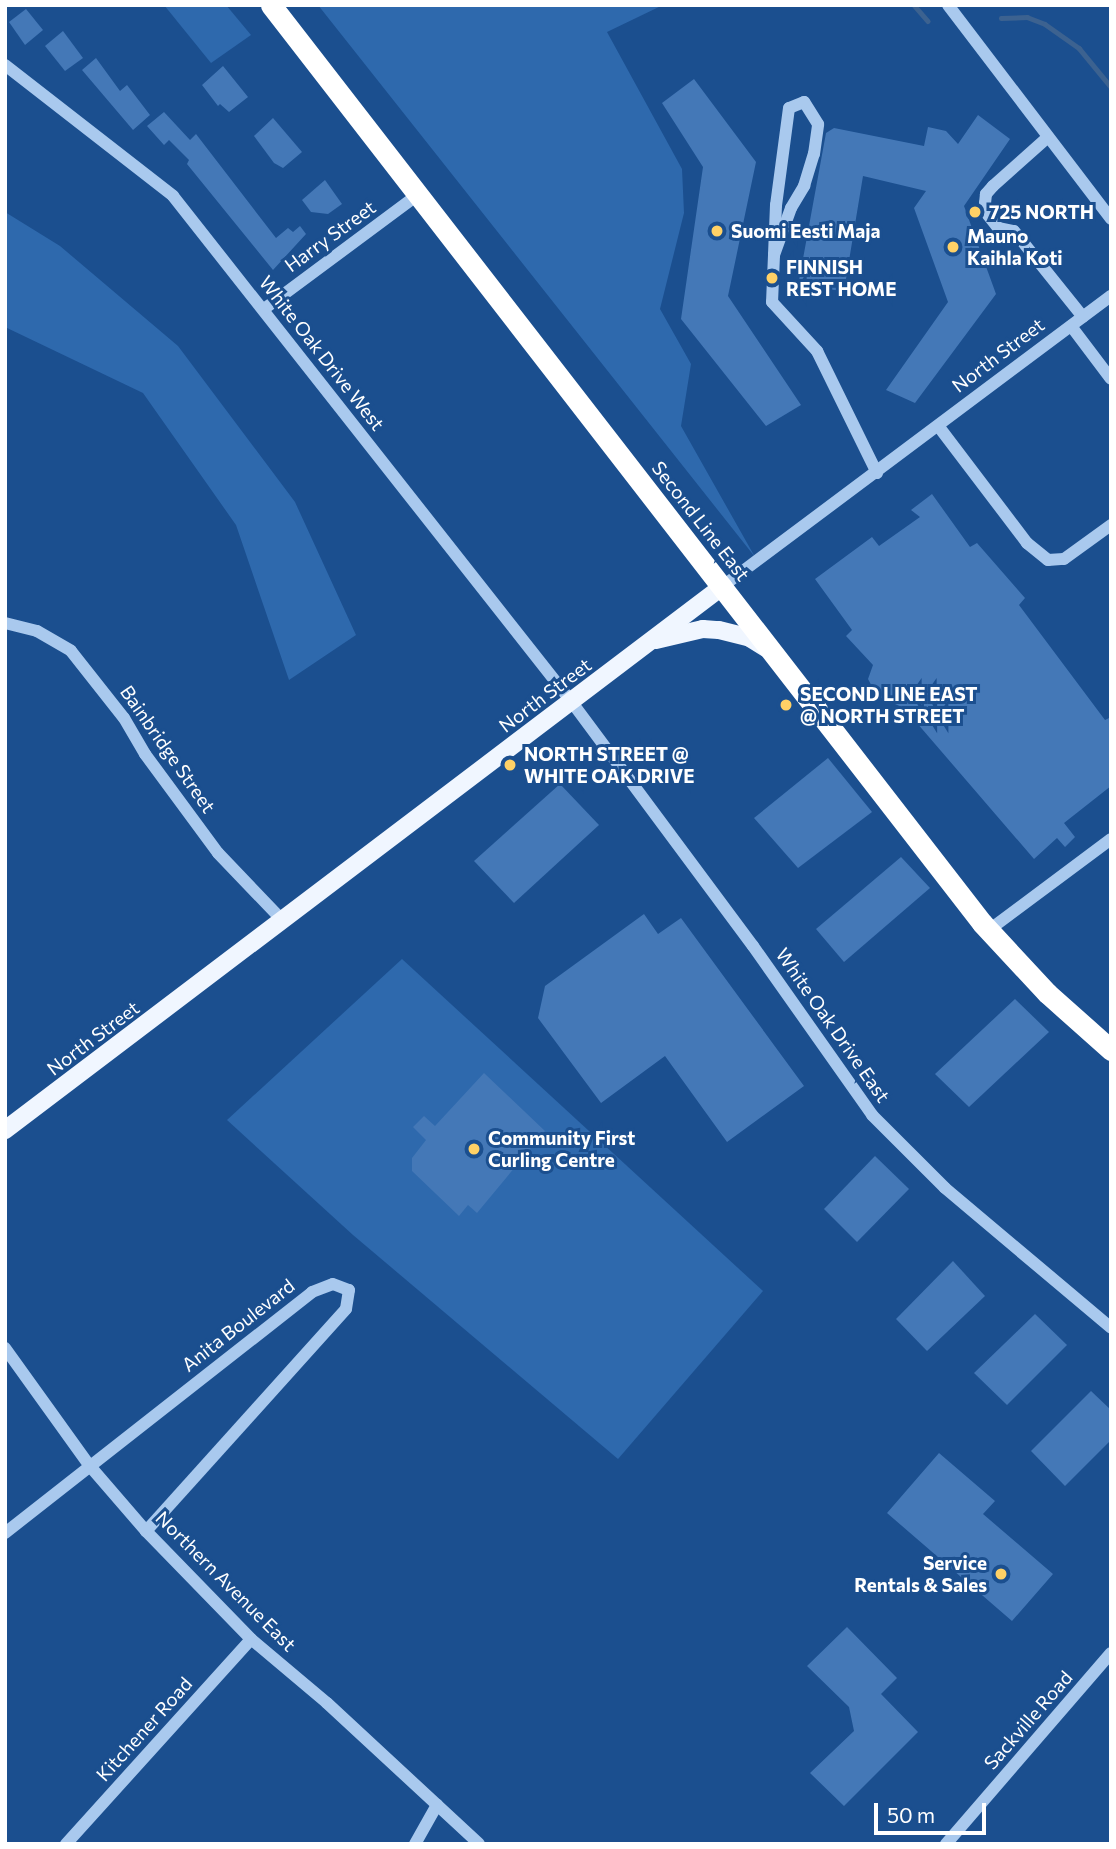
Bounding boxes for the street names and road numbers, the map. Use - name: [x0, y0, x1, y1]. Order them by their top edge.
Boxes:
- street label: Harry Street: [280, 195, 380, 277]
- street label: White Oak Drive West: [255, 271, 389, 435]
- street label: North Street: [947, 313, 1049, 397]
- street label: Second Line East: [647, 457, 755, 585]
- street label: North Street: [494, 653, 596, 737]
- street label: Bainbridge Street: [116, 681, 220, 817]
- street label: White Oak Drive East: [771, 944, 895, 1106]
- street label: North Street: [42, 996, 144, 1080]
- street label: Anita Boulevard: [177, 1274, 299, 1376]
- street label: Northern Avenue East: [151, 1506, 301, 1656]
- street label: Sackville Road: [979, 1666, 1077, 1774]
- street label: Kitchener Road: [91, 1672, 197, 1786]

